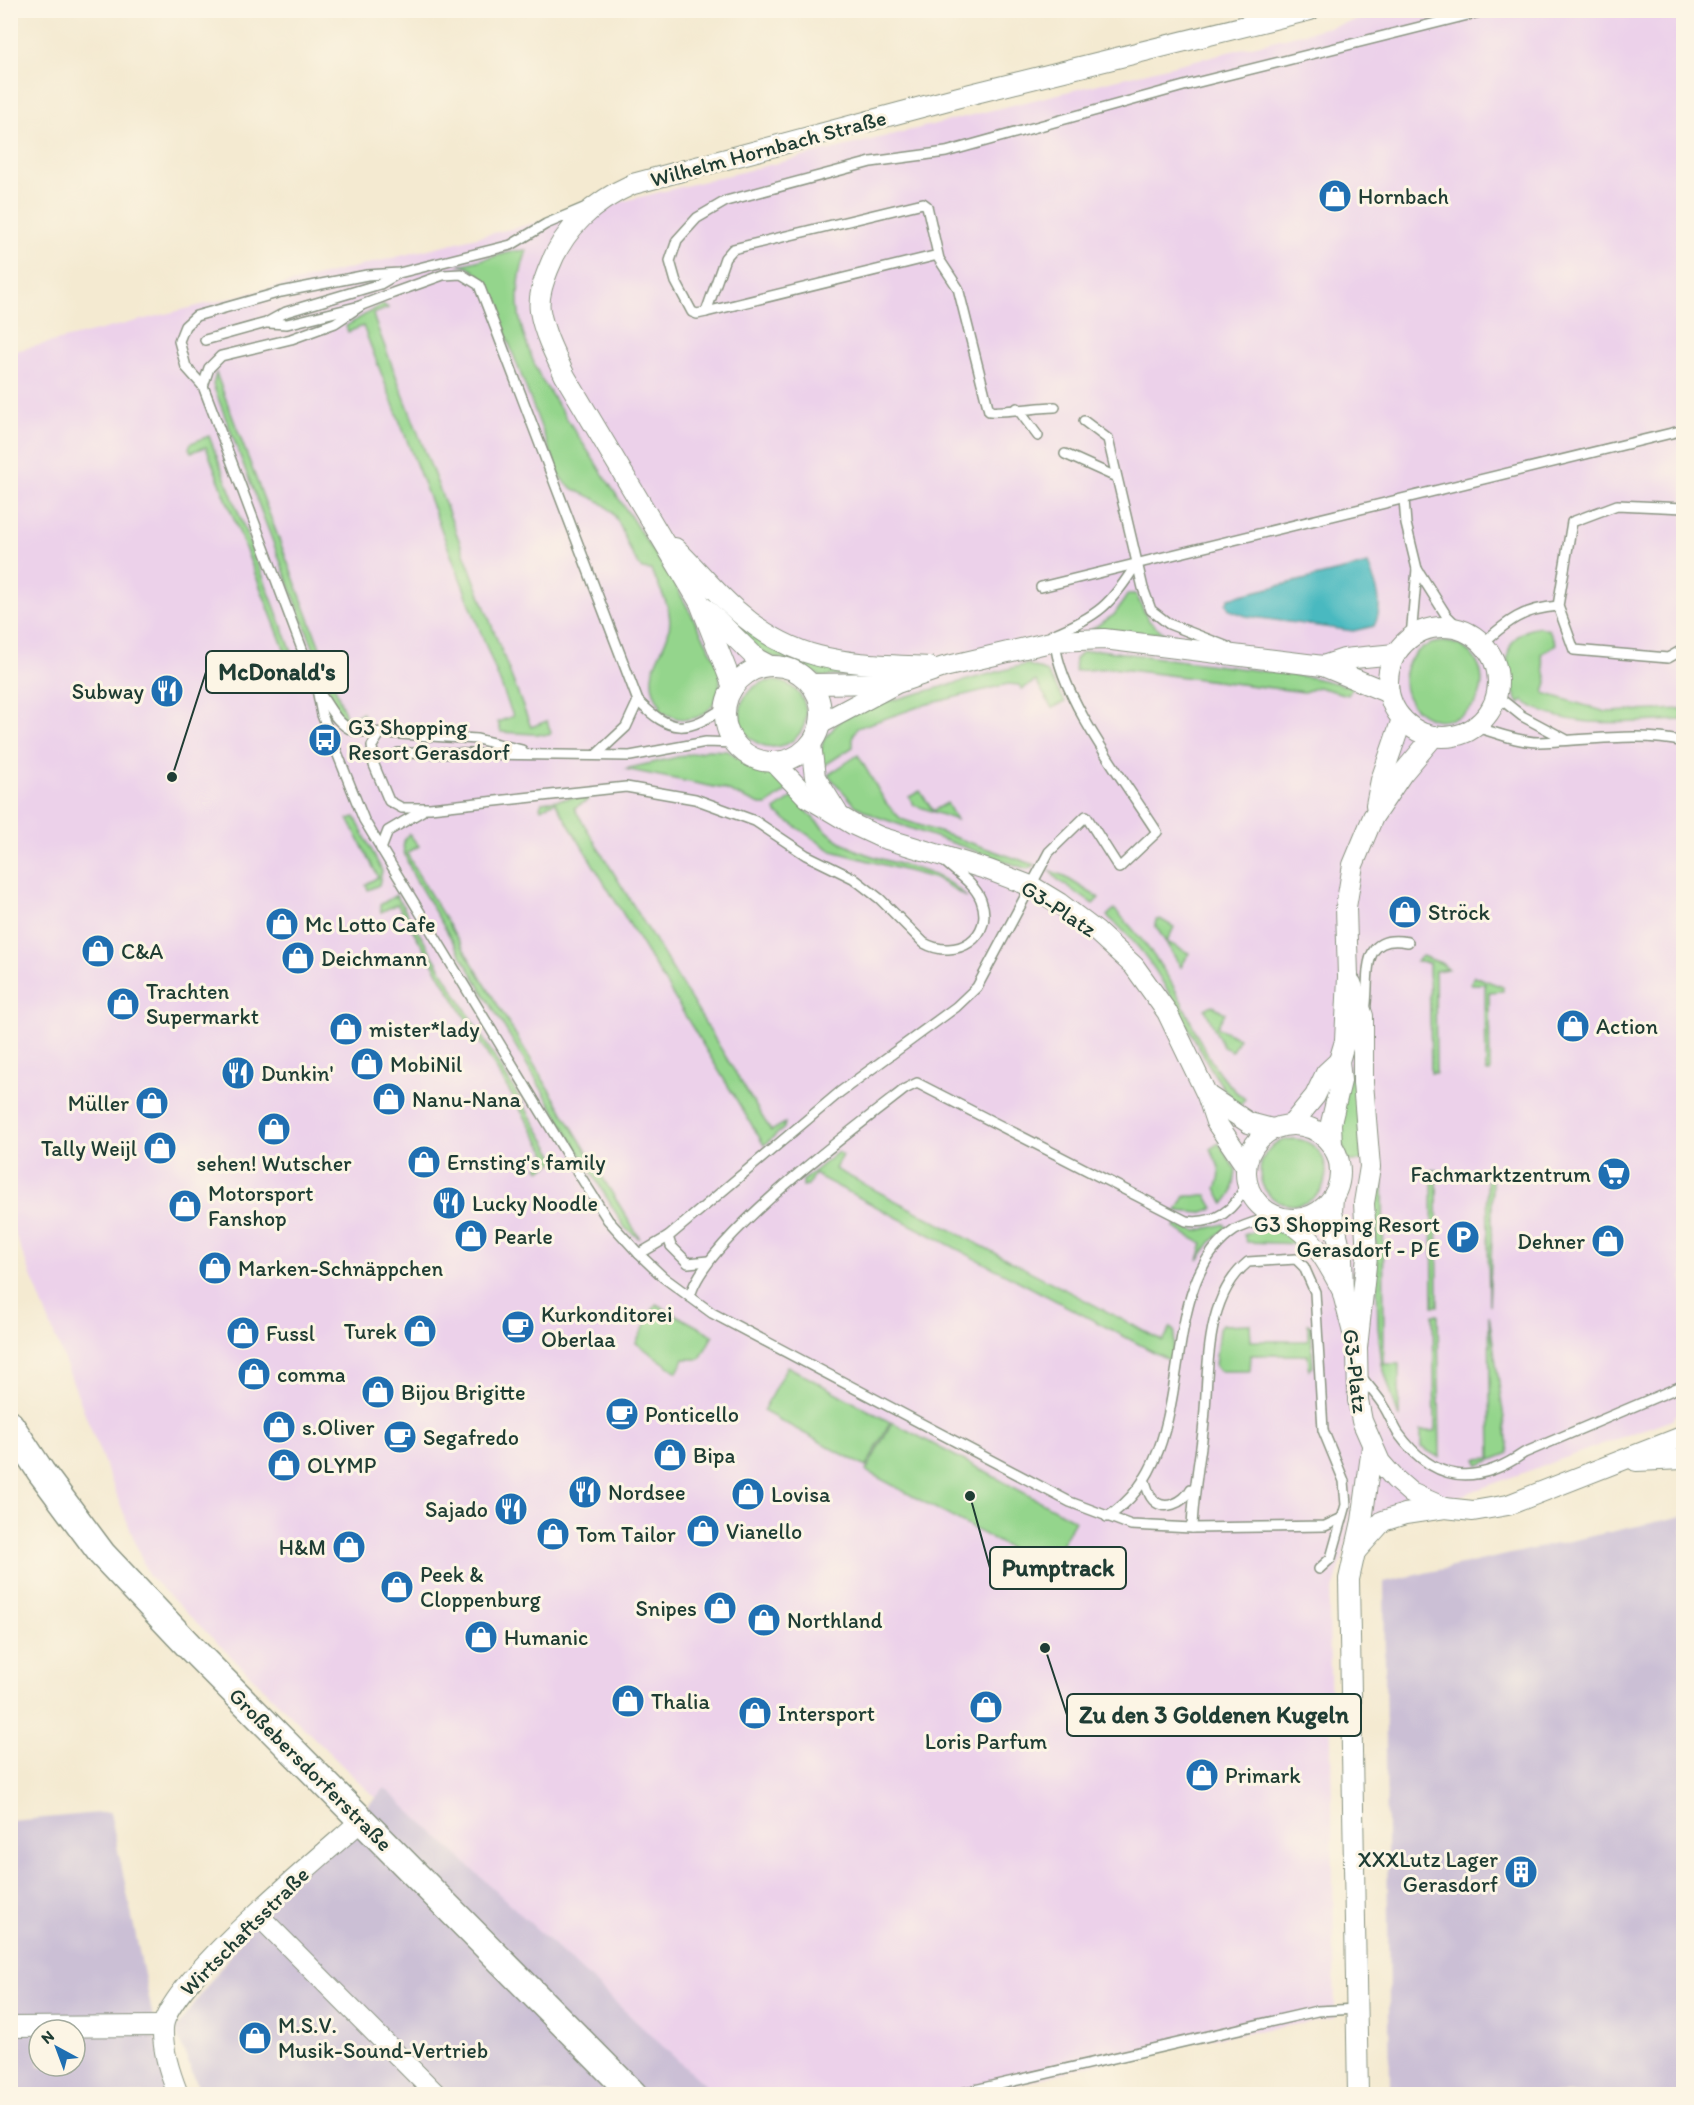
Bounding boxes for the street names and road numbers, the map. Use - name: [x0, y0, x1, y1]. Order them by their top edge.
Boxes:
- street label: Wilhelm Hornbach Straße: [647, 104, 889, 193]
- street label: G3-Platz: [1016, 874, 1102, 943]
- street label: G3-Platz: [1337, 1327, 1374, 1415]
- street label: Großebersdorferstraße: [223, 1682, 398, 1857]
- street label: Wirtschaftsstraße: [174, 1861, 315, 2002]

